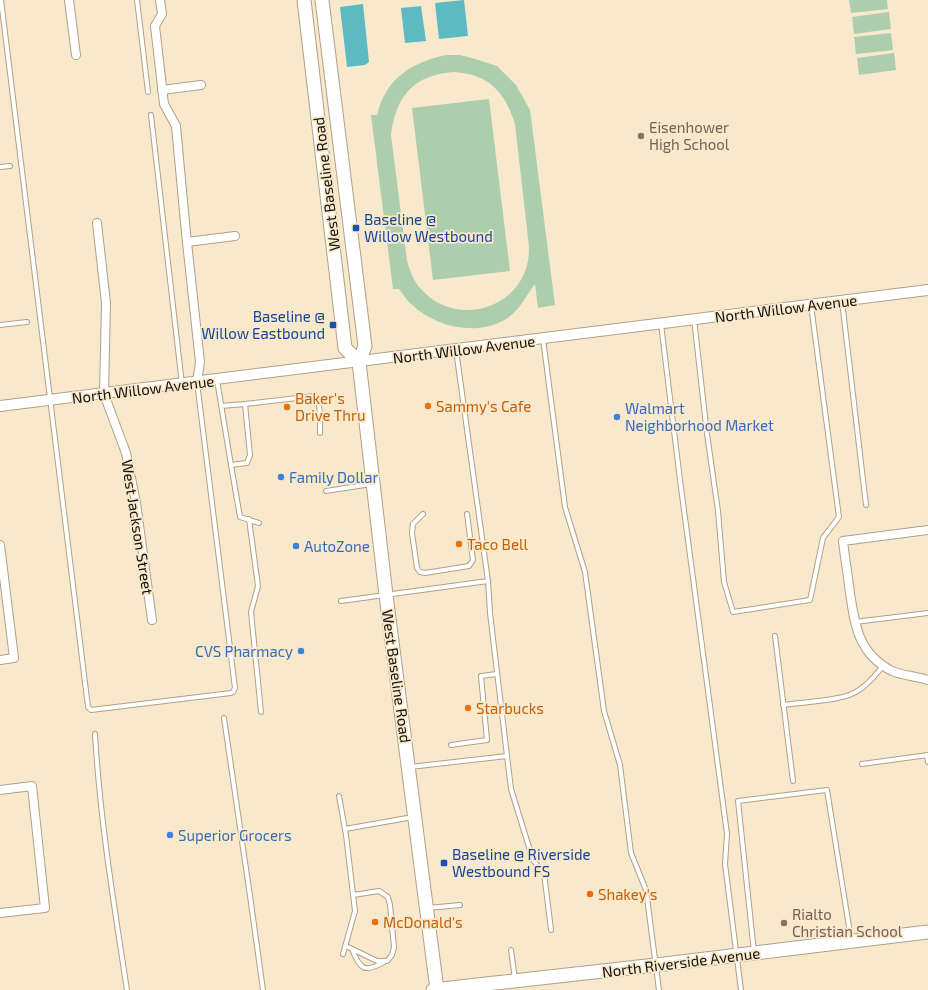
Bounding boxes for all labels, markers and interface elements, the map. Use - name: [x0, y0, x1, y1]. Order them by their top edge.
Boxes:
- street label: West Baseline Road: [309, 116, 343, 252]
- place label: Eisenhower High School: [649, 118, 730, 153]
- marker: Eisenhower High School: [636, 131, 646, 141]
- place label: Baseline @ Willow Westbound: [364, 210, 493, 245]
- marker: Baseline @ Willow Westbound: [351, 223, 361, 233]
- street label: North Willow Avenue: [714, 290, 858, 326]
- place label: Baseline @ Willow Eastbound: [201, 307, 325, 342]
- marker: Baseline @ Willow Eastbound: [328, 320, 338, 330]
- street label: North Willow Avenue: [392, 331, 536, 367]
- street label: North Willow Avenue: [71, 371, 215, 407]
- place label: Baker's Drive Thru: [295, 389, 366, 424]
- place label: Sammy's Cafe: [436, 397, 531, 415]
- place label: Walmart Neighborhood Market: [625, 399, 774, 434]
- marker: Sammy's Cafe: [423, 401, 433, 411]
- marker: Baker's Drive Thru: [282, 402, 292, 412]
- marker: Walmart Neighborhood Market: [612, 412, 622, 422]
- street label: West Jackson Street: [118, 458, 158, 596]
- place label: Family Dollar: [289, 468, 379, 486]
- marker: Family Dollar: [276, 472, 286, 482]
- place label: Taco Bell: [467, 535, 528, 553]
- place label: AutoZone: [304, 537, 370, 555]
- marker: Taco Bell: [454, 539, 464, 549]
- marker: AutoZone: [291, 541, 301, 551]
- street label: West Baseline Road: [379, 608, 415, 744]
- place label: CVS Pharmacy: [195, 642, 293, 660]
- marker: CVS Pharmacy: [296, 646, 306, 656]
- place label: Starbucks: [476, 699, 544, 717]
- marker: Starbucks: [463, 703, 473, 713]
- place label: Superior Grocers: [178, 826, 292, 844]
- marker: Superior Grocers: [165, 830, 175, 840]
- place label: Baseline @ Riverside Westbound FS: [452, 845, 591, 880]
- marker: Baseline @ Riverside Westbound FS: [439, 858, 449, 868]
- place label: Shakey's: [598, 885, 657, 903]
- marker: Shakey's: [585, 889, 595, 899]
- place label: Rialto Christian School: [792, 905, 903, 940]
- place label: McDonald's: [383, 913, 463, 931]
- marker: McDonald's: [370, 917, 380, 927]
- marker: Rialto Christian School: [779, 918, 789, 928]
- street label: North Riverside Avenue: [601, 943, 761, 981]

